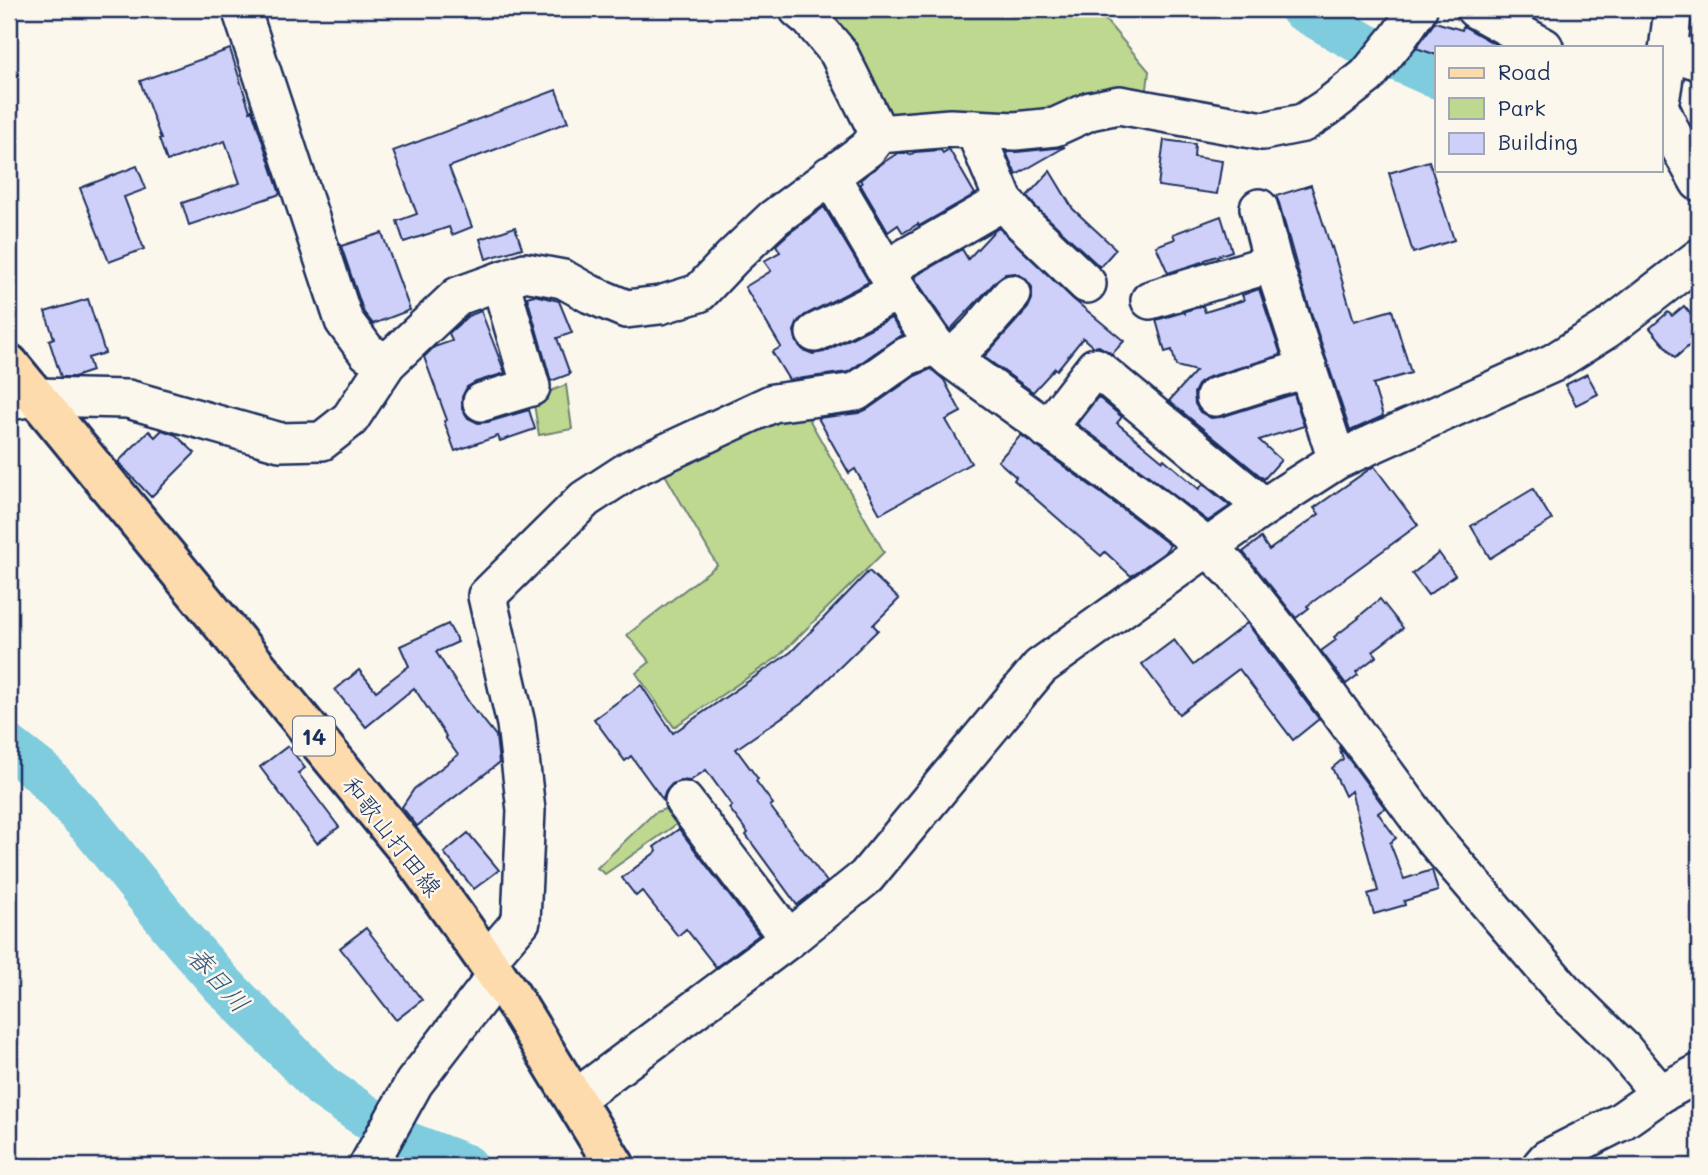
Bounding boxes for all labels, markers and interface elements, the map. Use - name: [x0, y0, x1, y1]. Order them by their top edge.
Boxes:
- legend: [1435, 46, 1662, 172]
- text: Road: [1498, 58, 1550, 85]
- text: Park: [1498, 94, 1546, 121]
- text: Building: [1498, 128, 1578, 155]
- road number: 14: [293, 716, 335, 756]
- street label: 和歌山打田線: [336, 770, 450, 902]
- water label: 春日川: [180, 939, 258, 1019]

